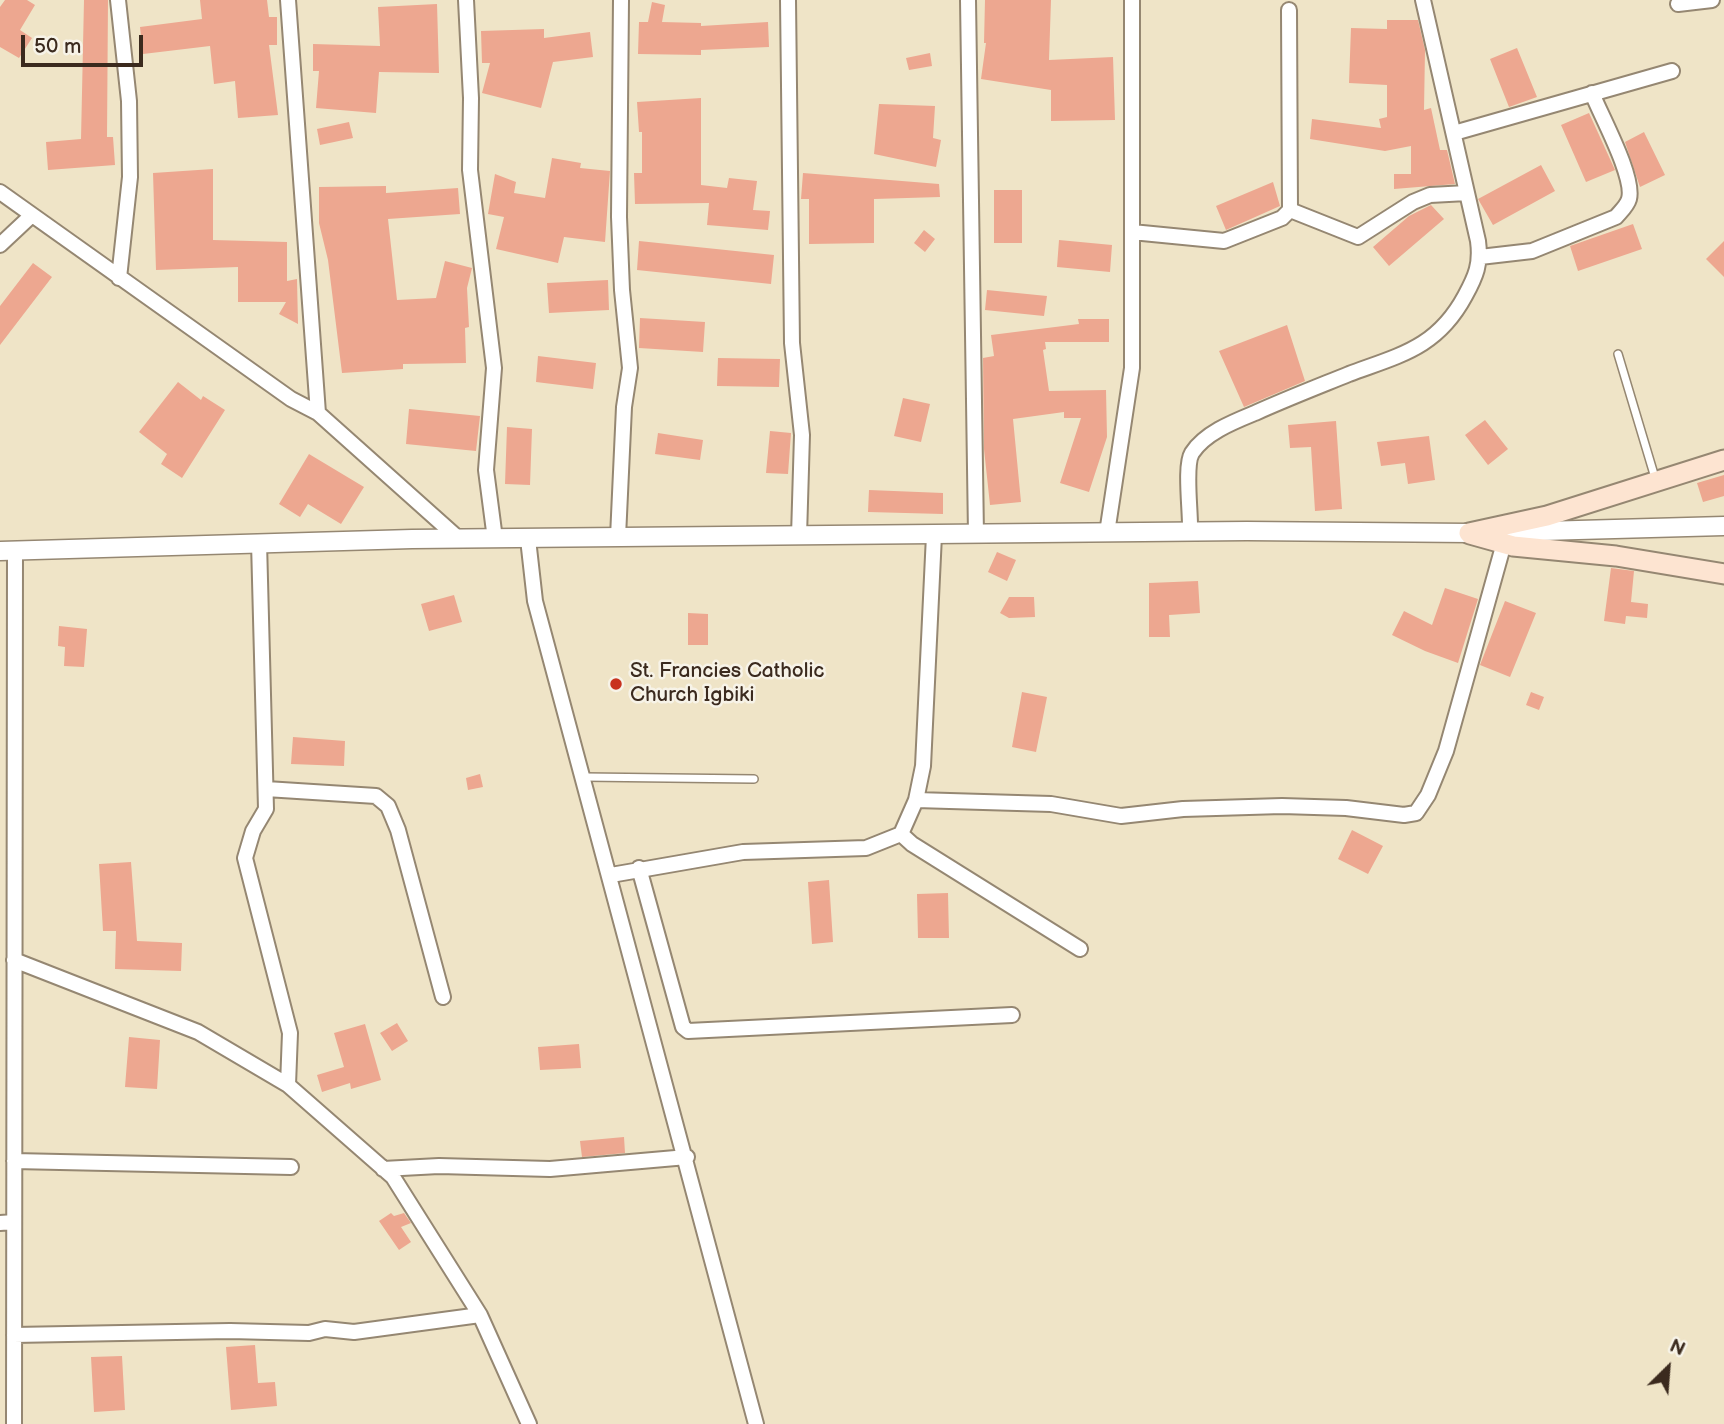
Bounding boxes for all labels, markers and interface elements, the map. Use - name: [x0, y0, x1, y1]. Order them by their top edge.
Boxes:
- scale bar: [24, 21, 147, 65]
- text: 50 m: [34, 34, 81, 59]
- place label: St. Francies Catholic Church Igbiki: [630, 659, 825, 709]
- marker: St. Francies Catholic Church Igbiki: [608, 676, 624, 692]
- north arrow: [1633, 1333, 1703, 1403]
- text: N: [1666, 1335, 1688, 1362]

